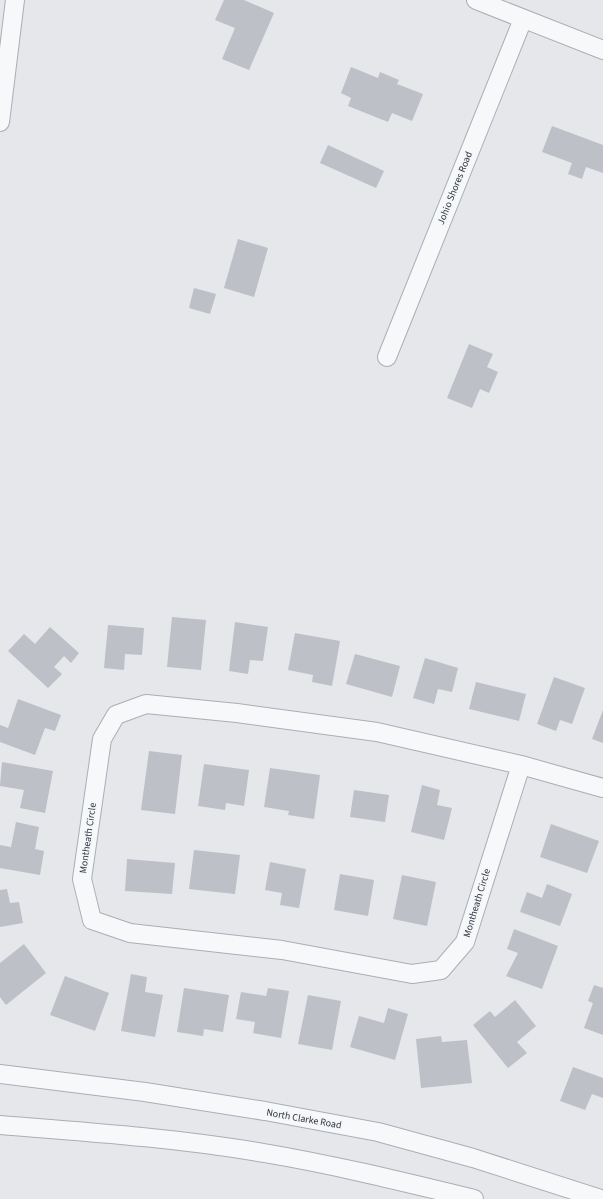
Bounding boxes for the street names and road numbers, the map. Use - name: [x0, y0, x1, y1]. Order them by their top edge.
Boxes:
- street label: Johio Shores Road: [434, 149, 476, 227]
- street label: Montheath Circle: [76, 802, 100, 874]
- street label: Montheath Circle: [460, 867, 494, 939]
- street label: North Clarke Road: [265, 1105, 343, 1133]

